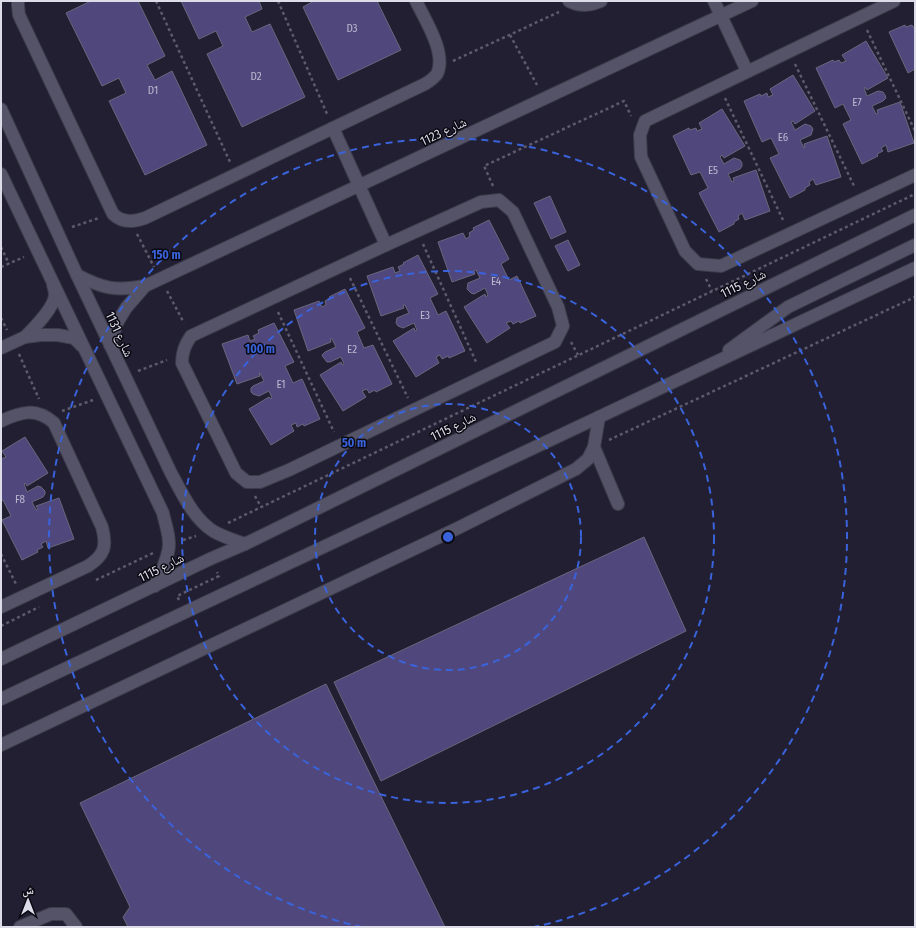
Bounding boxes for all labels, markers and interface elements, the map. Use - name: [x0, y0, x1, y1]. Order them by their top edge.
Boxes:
- house number: D3: [346, 22, 358, 35]
- house number: D2: [251, 70, 262, 83]
- house number: D1: [148, 84, 158, 97]
- house number: E7: [852, 96, 862, 109]
- street label: شارع 1123: [418, 114, 470, 150]
- house number: E6: [778, 131, 789, 144]
- house number: E5: [708, 164, 718, 177]
- text: 150 m: [151, 248, 181, 262]
- street label: شارع 1115: [718, 266, 769, 303]
- house number: E4: [491, 275, 502, 288]
- street label: شارع 1131: [101, 309, 137, 360]
- house number: E3: [420, 309, 430, 322]
- text: 100 m: [245, 342, 275, 356]
- house number: E2: [347, 343, 357, 356]
- house number: E1: [276, 378, 286, 391]
- street label: شارع 1115: [428, 409, 479, 446]
- text: 50 m: [342, 436, 366, 450]
- house number: F8: [15, 493, 26, 506]
- centre of rings: [441, 530, 455, 544]
- street label: شارع 1115: [136, 550, 187, 587]
- north arrow: [8, 880, 48, 920]
- text: ش: [22, 884, 34, 898]

